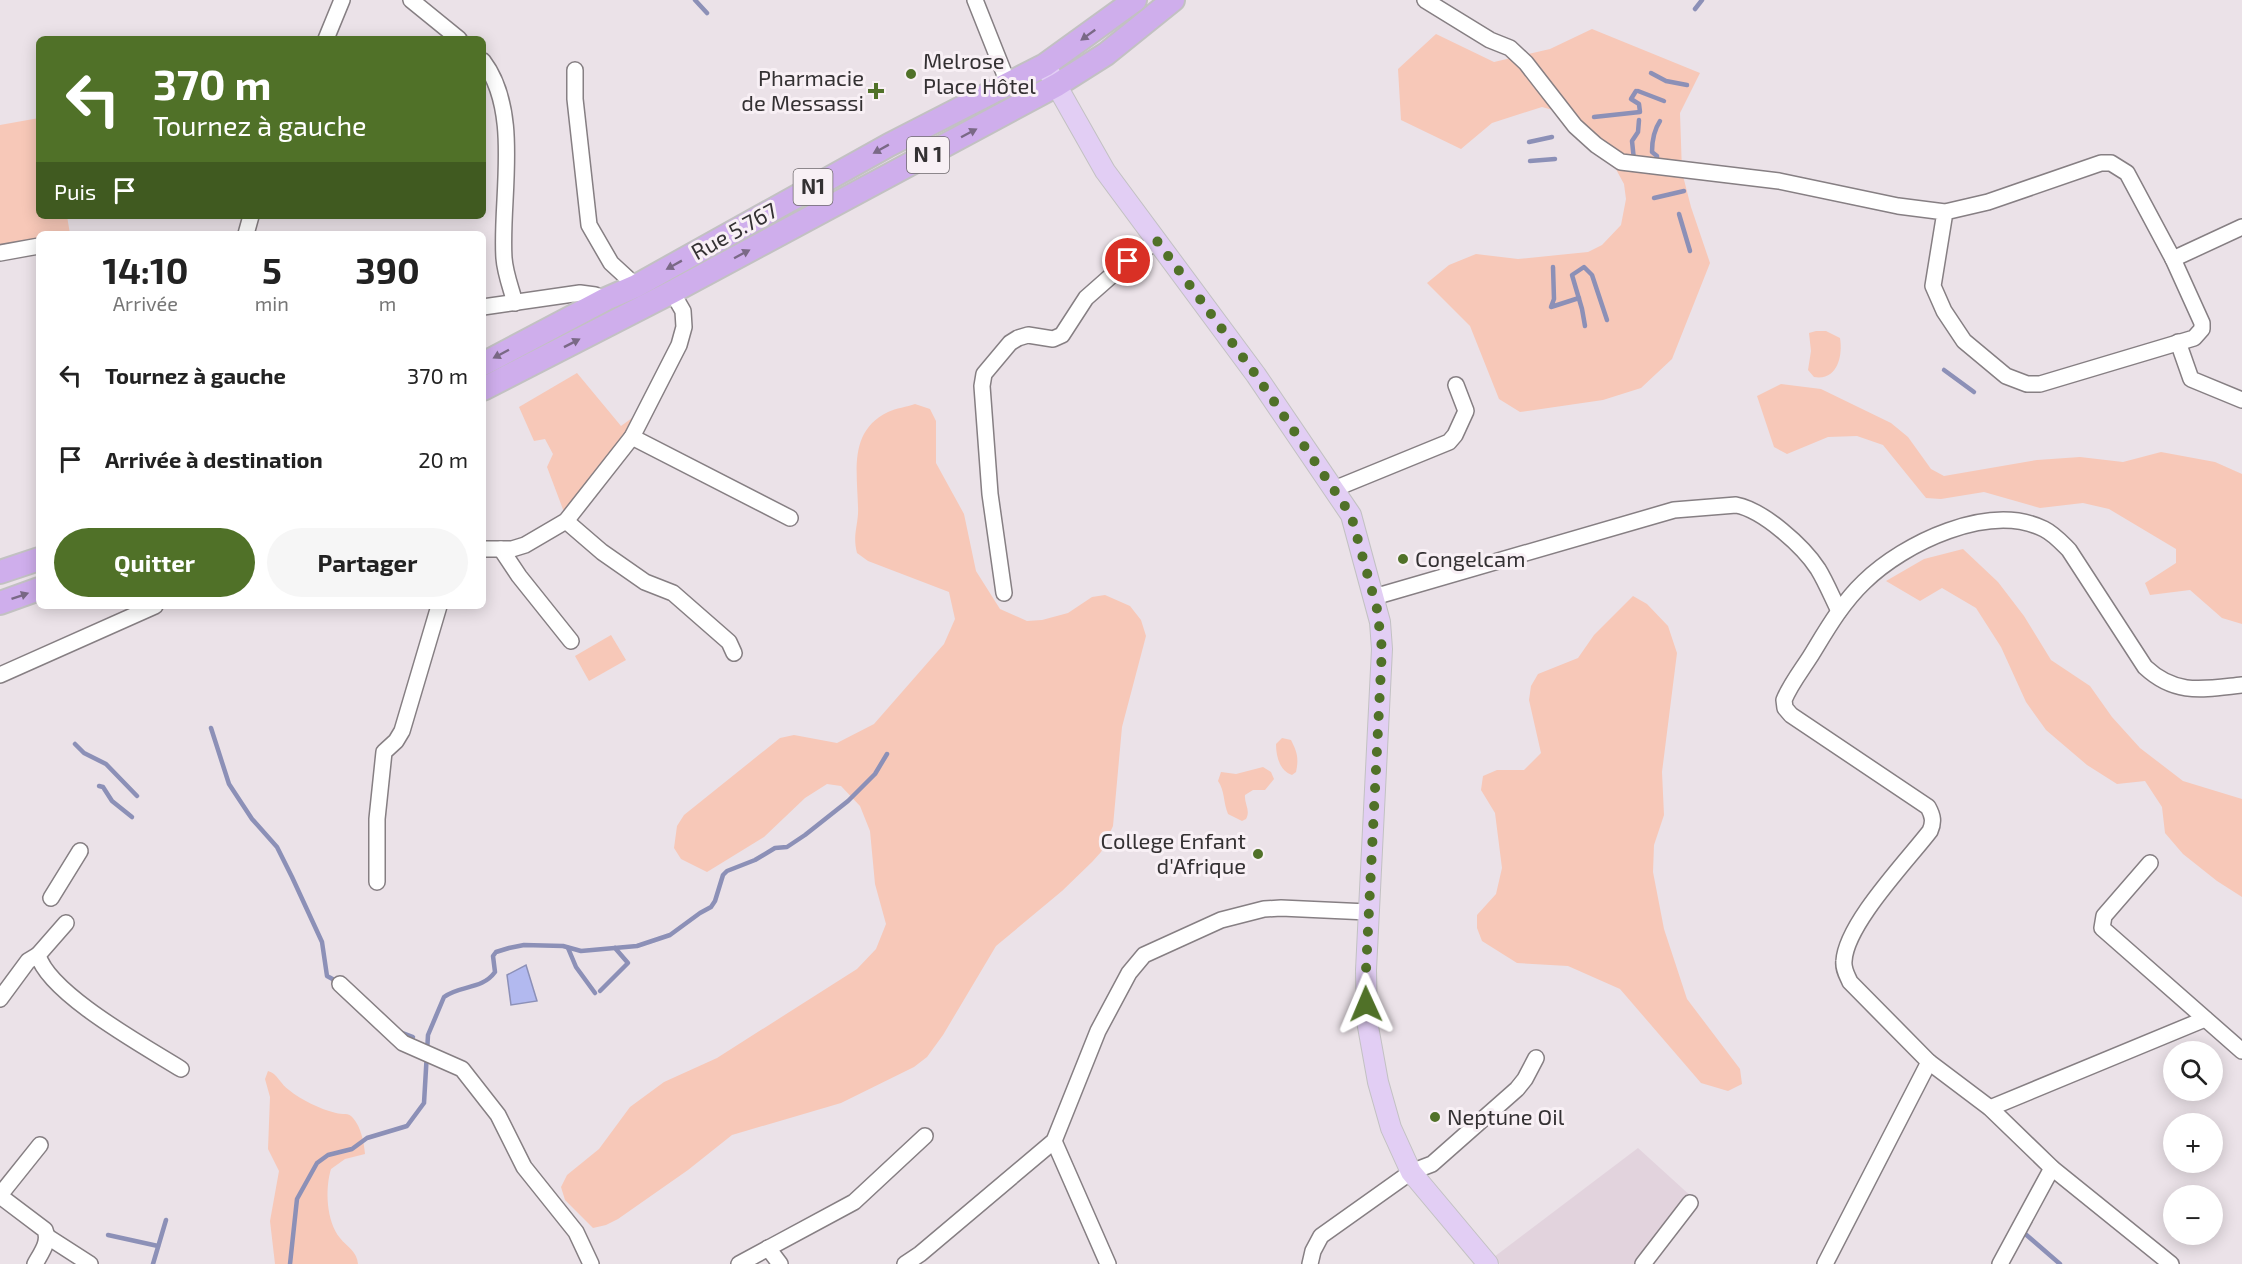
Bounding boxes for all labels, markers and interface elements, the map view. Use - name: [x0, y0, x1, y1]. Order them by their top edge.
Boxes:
- one-way arrow: [1081, 29, 1097, 41]
- place label: Melrose Place Hôtel: [923, 47, 1036, 98]
- text: 370 m: [153, 58, 272, 108]
- icon: left: [54, 60, 132, 138]
- place label: Pharmacie de Messassi: [741, 64, 864, 115]
- marker: Melrose Place Hôtel: [904, 67, 918, 81]
- marker: Pharmacie de Messassi: [869, 84, 883, 98]
- text: Tournez à gauche: [153, 109, 367, 141]
- one-way arrow: [961, 128, 978, 137]
- road number: N 1: [907, 137, 949, 173]
- one-way arrow: [872, 144, 889, 154]
- road number: N1: [794, 169, 832, 205]
- icon: arrive: [108, 174, 141, 207]
- text: Puis: [54, 178, 96, 204]
- street label: Rue 5.767: [686, 196, 781, 264]
- pin: [1102, 235, 1153, 286]
- icon: arrive: [1111, 244, 1144, 277]
- text: 14:10: [102, 248, 188, 291]
- text: 5: [262, 248, 282, 291]
- text: 390: [355, 248, 420, 291]
- one-way arrow: [734, 249, 751, 259]
- one-way arrow: [666, 259, 682, 270]
- text: Arrivée: [113, 291, 178, 315]
- text: min: [255, 291, 289, 315]
- text: m: [379, 291, 396, 315]
- one-way arrow: [564, 338, 581, 348]
- one-way arrow: [492, 349, 509, 359]
- icon: left: [54, 359, 87, 392]
- text: Tournez à gauche: [105, 362, 286, 388]
- text: 370 m: [407, 362, 468, 388]
- icon: arrive: [54, 443, 87, 476]
- text: Arrivée à destination: [105, 446, 323, 472]
- text: 20 m: [418, 446, 468, 472]
- button: Quitter: [54, 528, 255, 597]
- button: Partager: [267, 528, 468, 597]
- place label: Congelcam: [1415, 545, 1525, 571]
- marker: Congelcam: [1396, 552, 1410, 566]
- one-way arrow: [11, 590, 29, 600]
- place label: College Enfant d'Afrique: [1100, 827, 1246, 878]
- marker: College Enfant d'Afrique: [1251, 847, 1265, 861]
- position arrow: [1334, 972, 1398, 1036]
- map controls: [2163, 1041, 2223, 1245]
- button: search: [2163, 1041, 2223, 1101]
- place label: Neptune Oil: [1447, 1103, 1565, 1129]
- marker: Neptune Oil: [1428, 1110, 1442, 1124]
- button: +: [2163, 1113, 2223, 1173]
- button: −: [2163, 1185, 2223, 1245]

